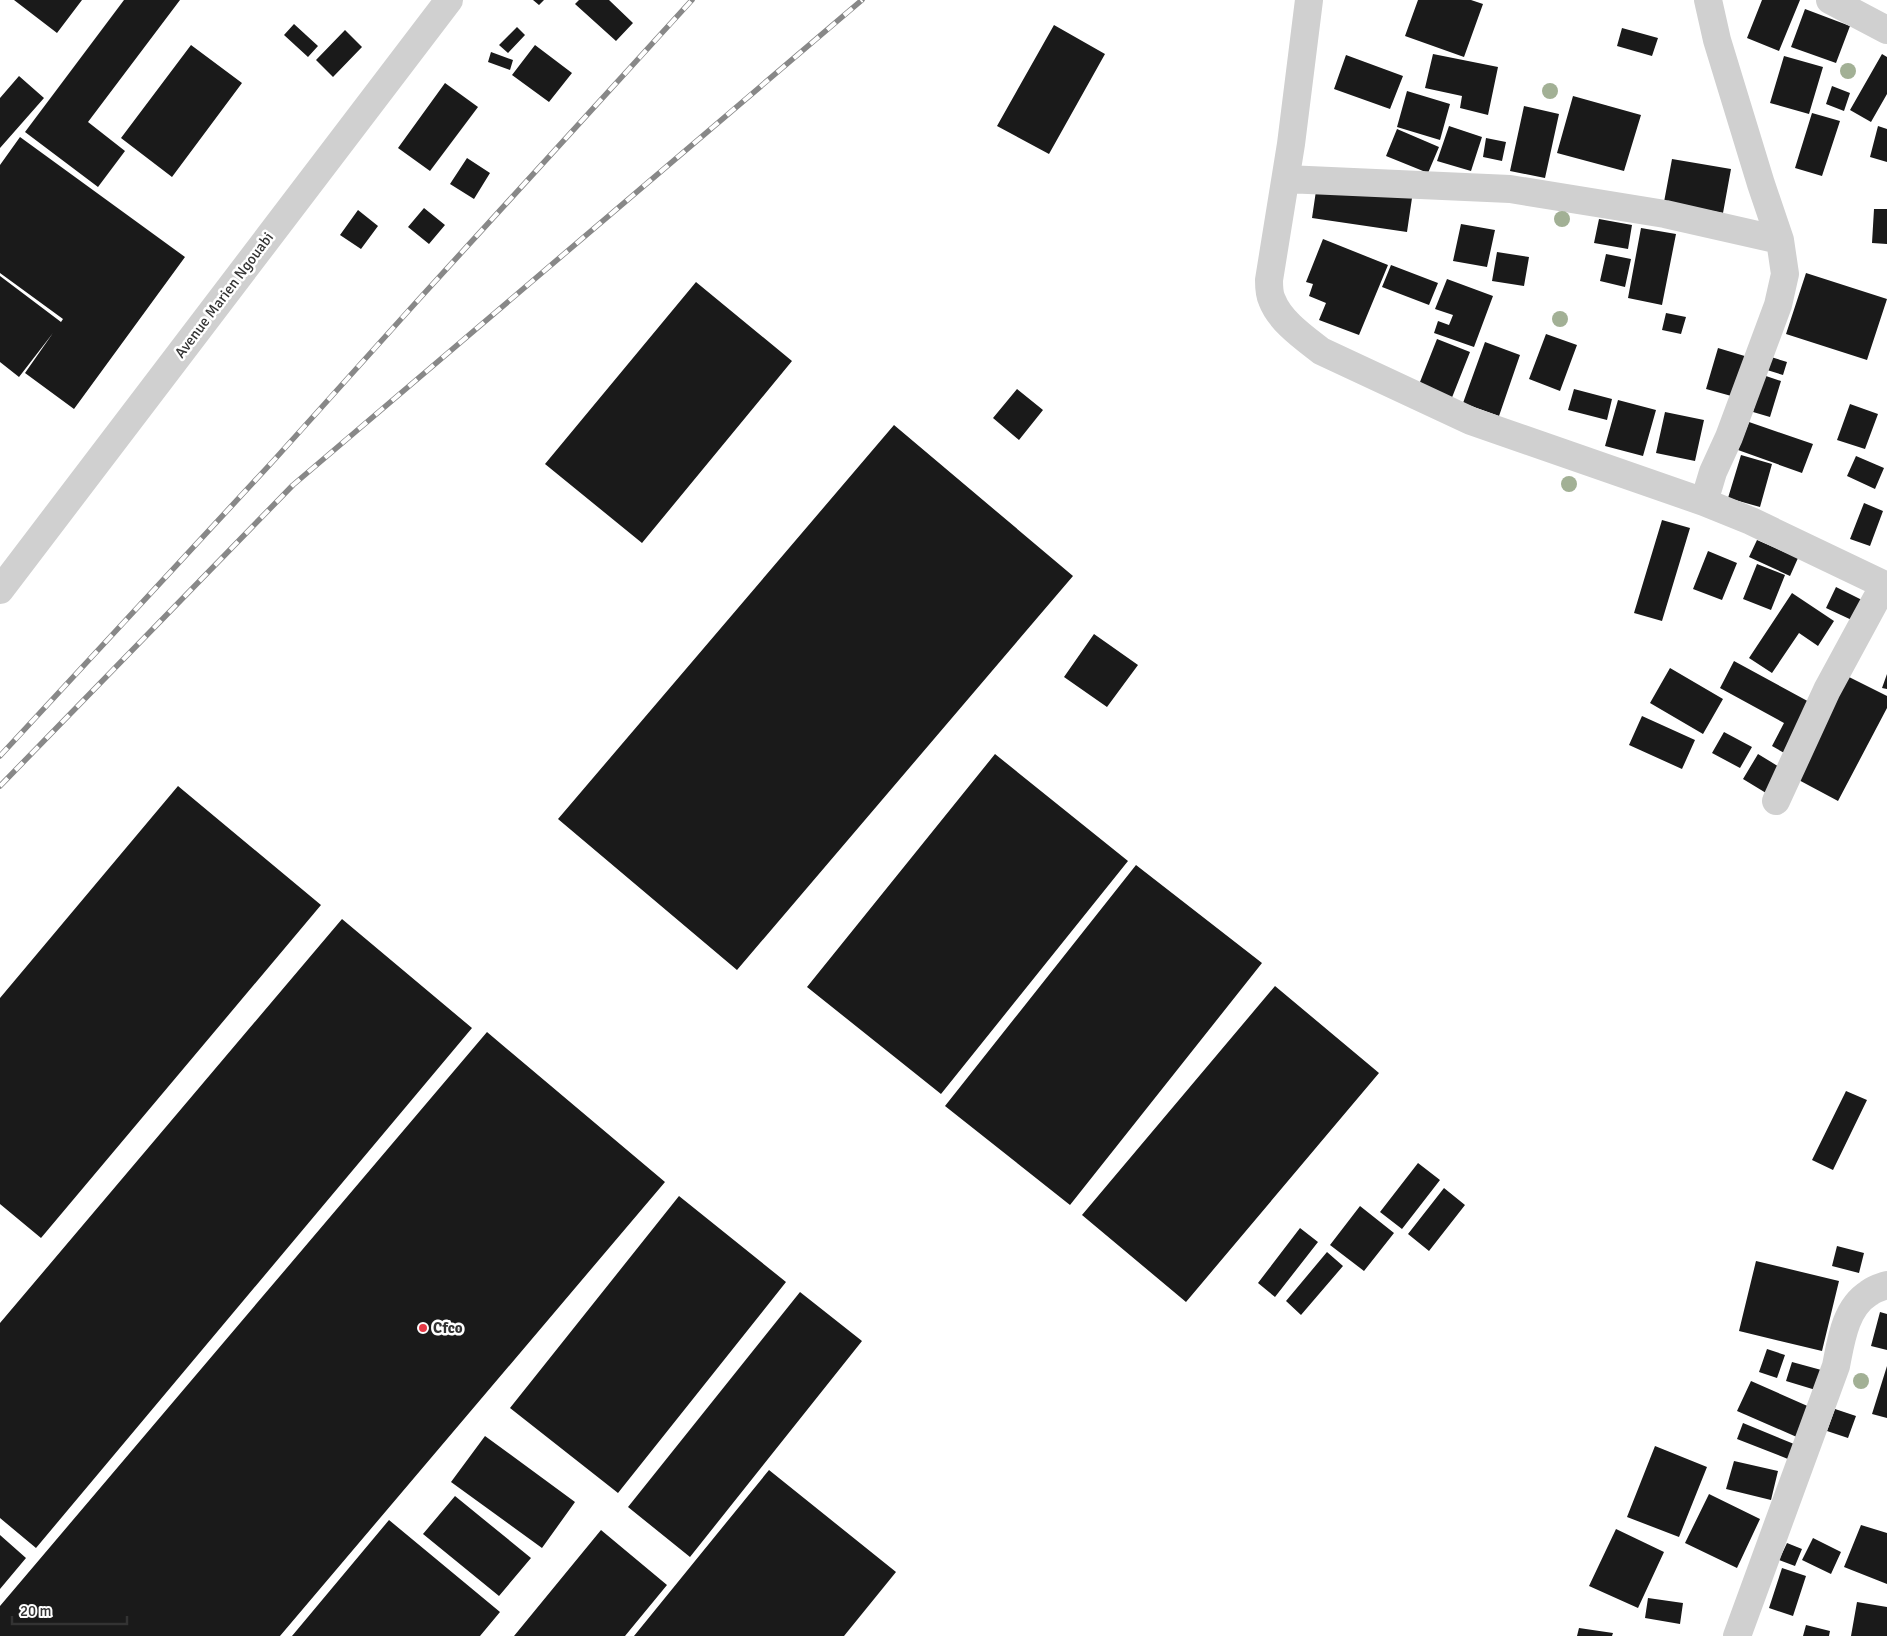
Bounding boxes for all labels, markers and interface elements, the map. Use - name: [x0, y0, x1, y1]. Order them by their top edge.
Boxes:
- street label: Avenue Marien Ngouabi: [171, 229, 277, 361]
- place label: Cfco: [433, 1319, 463, 1337]
- marker: Cfco: [417, 1322, 429, 1334]
- scale bar: [12, 1594, 128, 1626]
- text: 20 m: [20, 1602, 51, 1620]

